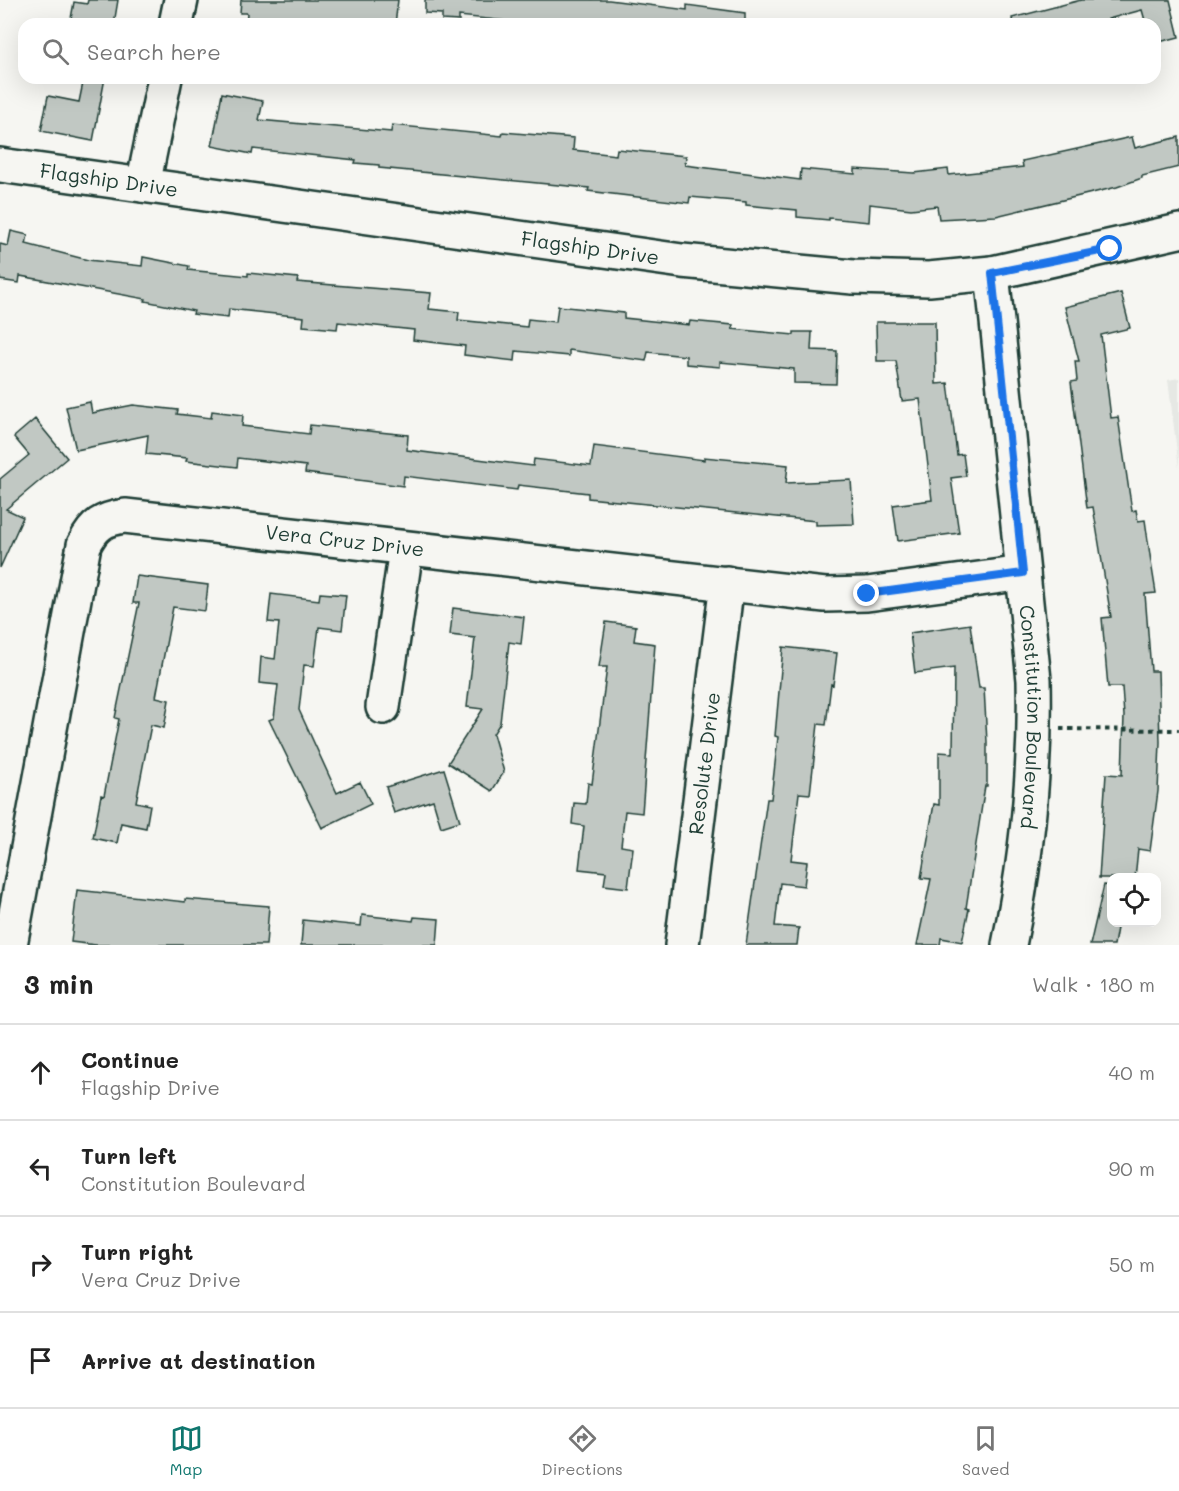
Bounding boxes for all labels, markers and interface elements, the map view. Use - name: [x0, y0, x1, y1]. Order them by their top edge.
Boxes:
- search box: [18, 18, 1161, 84]
- icon: search: [39, 35, 72, 68]
- text: Search here: [87, 37, 221, 66]
- street label: Flagship Drive: [38, 157, 180, 202]
- street label: Flagship Drive: [520, 225, 661, 270]
- route start: [1096, 235, 1122, 261]
- street label: Vera Cruz Drive: [264, 518, 426, 562]
- route end: [853, 580, 879, 606]
- street label: Constitution Boulevard: [1014, 604, 1048, 830]
- street label: Resolute Drive: [682, 691, 725, 836]
- map controls: [1107, 873, 1161, 927]
- button: locate: [1107, 873, 1161, 927]
- text: 3 min: [24, 967, 93, 1001]
- text: Walk · 180 m: [1032, 971, 1155, 997]
- text: Continue: [81, 1045, 179, 1074]
- icon: ahead: [24, 1056, 57, 1089]
- text: 40 m: [1109, 1059, 1155, 1085]
- text: Flagship Drive: [81, 1074, 220, 1100]
- text: Turn left: [81, 1141, 177, 1170]
- icon: left: [24, 1152, 57, 1185]
- text: 90 m: [1109, 1155, 1155, 1181]
- text: Constitution Boulevard: [81, 1170, 305, 1196]
- text: Turn right: [81, 1237, 193, 1266]
- icon: right: [24, 1248, 57, 1281]
- text: 50 m: [1109, 1251, 1155, 1277]
- text: Vera Cruz Drive: [81, 1266, 241, 1292]
- icon: arrive: [24, 1344, 57, 1377]
- text: Arrive at destination: [81, 1346, 316, 1375]
- tab: Map: [170, 1422, 203, 1479]
- tab: Directions: [542, 1422, 623, 1479]
- tab: Saved: [962, 1422, 1009, 1479]

